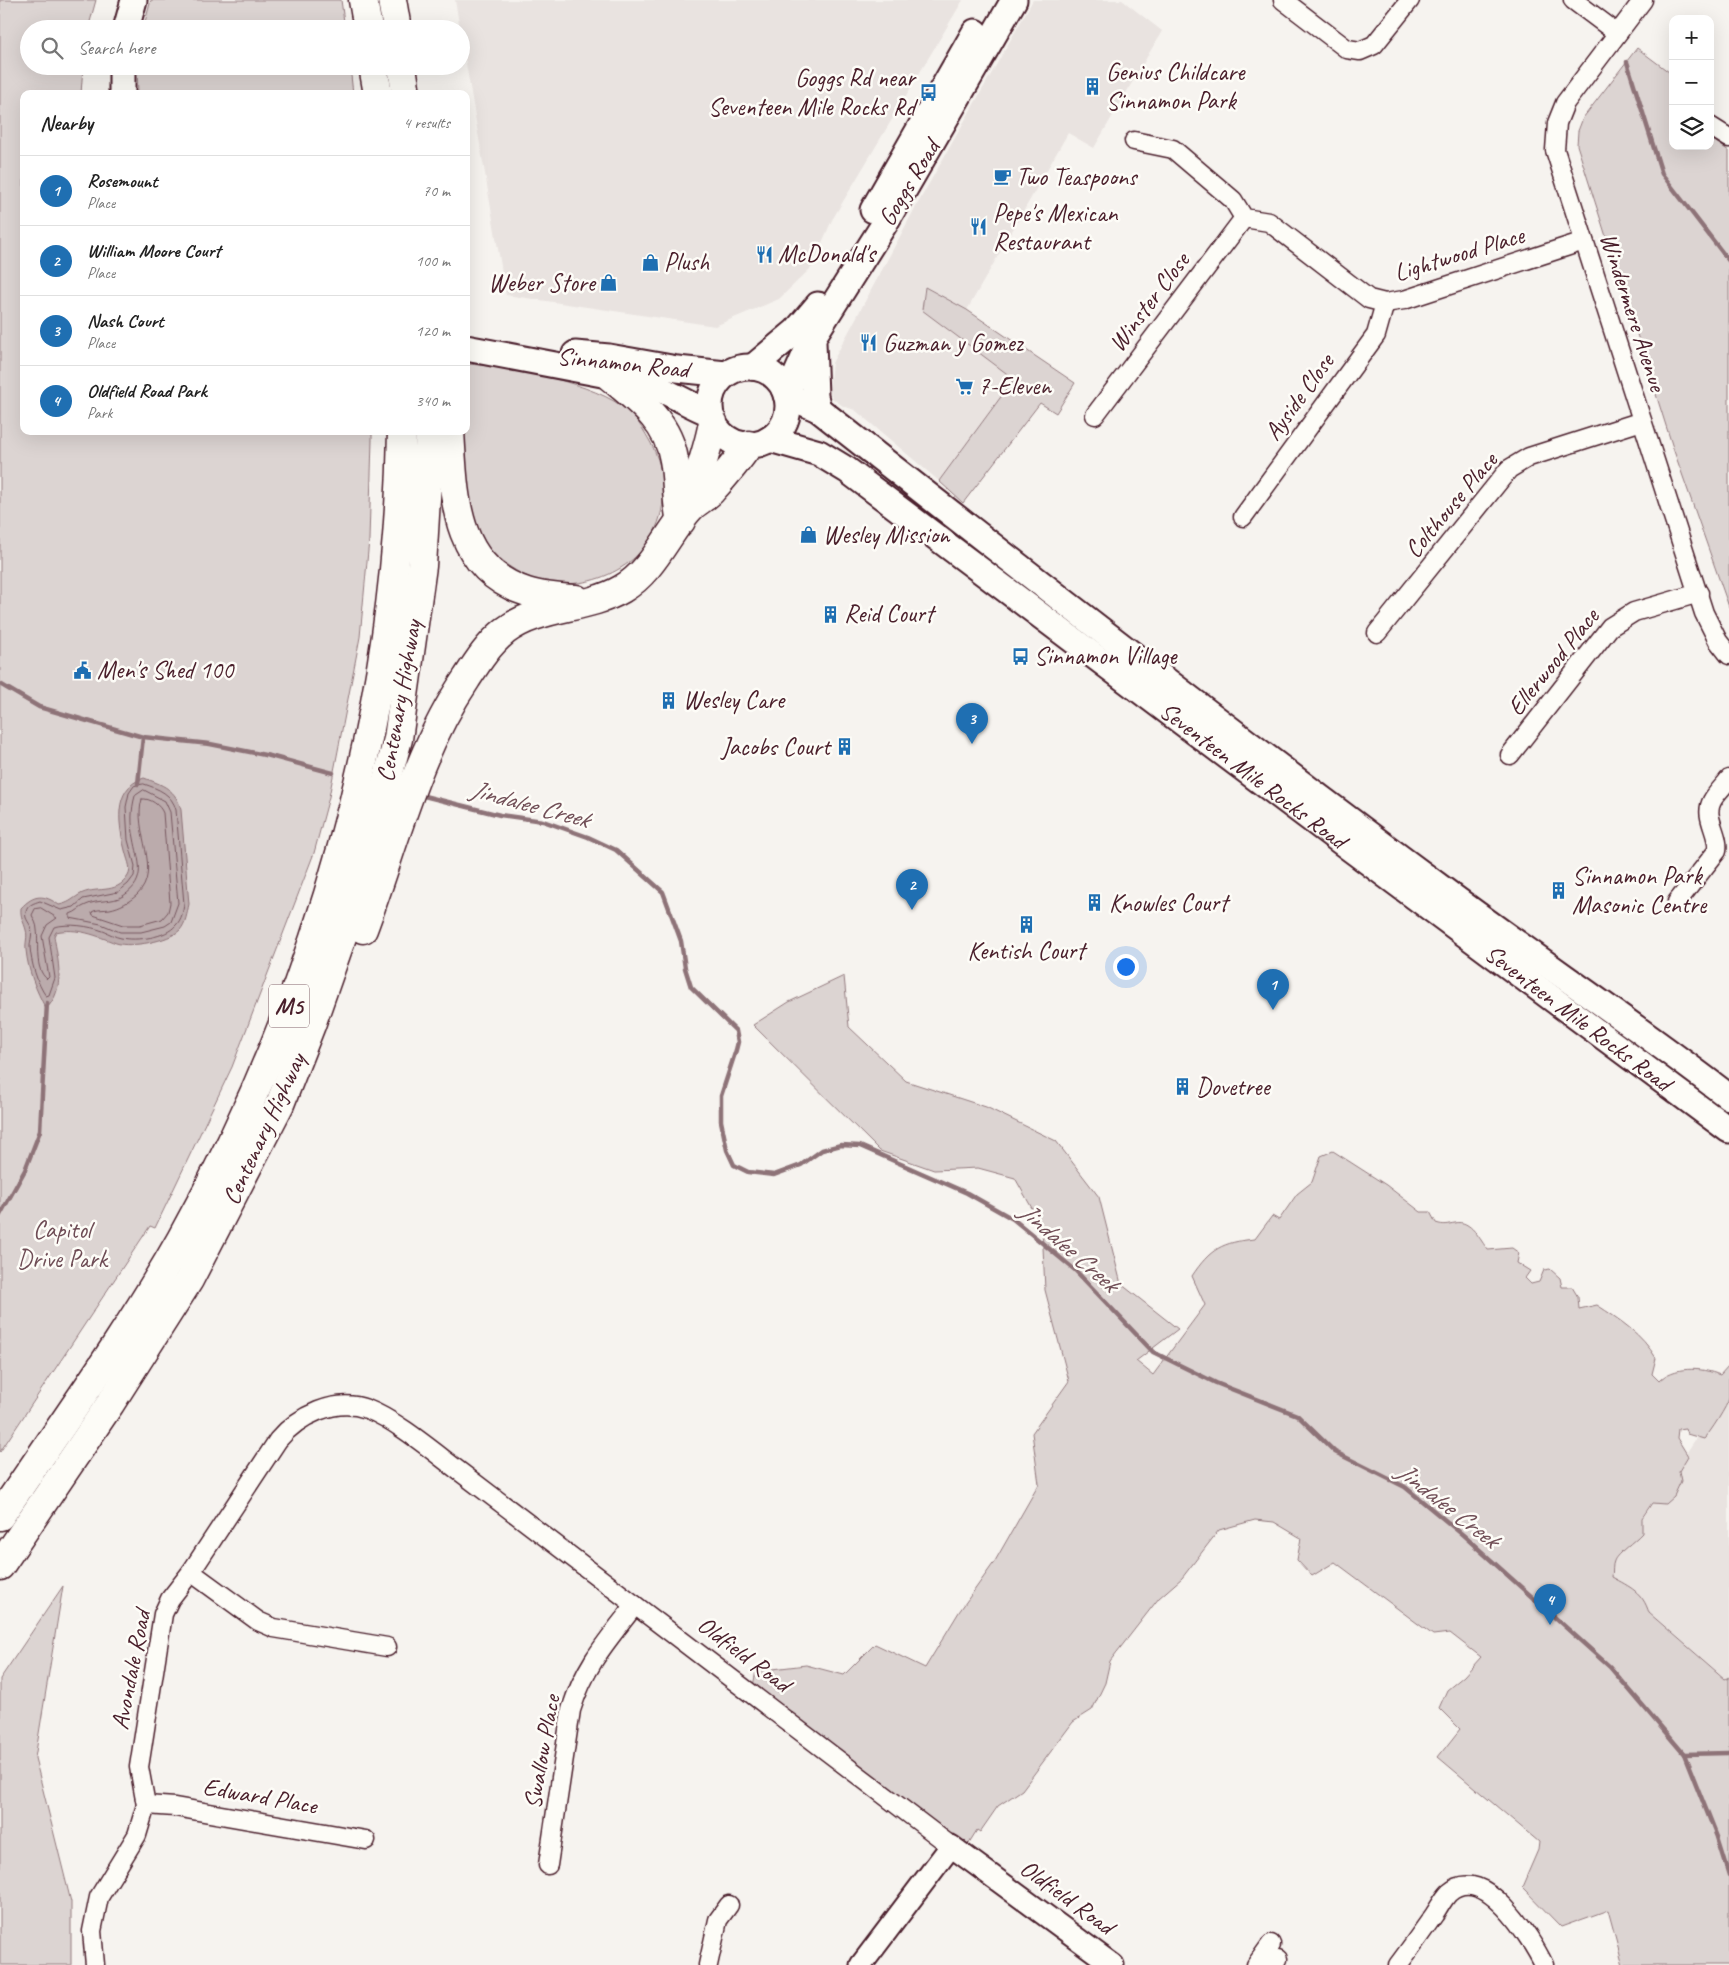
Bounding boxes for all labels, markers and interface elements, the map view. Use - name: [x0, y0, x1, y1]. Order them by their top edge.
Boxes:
- map controls: [1669, 15, 1714, 150]
- button: +: [1669, 15, 1714, 60]
- search box: [20, 20, 470, 75]
- icon: search: [38, 34, 66, 62]
- text: Search here: [78, 36, 155, 60]
- place label: Genius Childcare Sinnamon Park: [1106, 56, 1246, 117]
- button: −: [1669, 60, 1714, 105]
- place label: Goggs Rd near Seventeen Mile Rocks Rd: [708, 62, 918, 123]
- building icon: Genius Childcare Sinnamon Park: [1082, 76, 1102, 96]
- bus stop icon: Goggs Rd near Seventeen Mile Rocks Rd: [919, 82, 939, 102]
- button: layers: [1669, 105, 1714, 150]
- text: Nearby: [40, 110, 93, 136]
- text: 4 results: [403, 113, 450, 133]
- street label: Goggs Road: [871, 131, 949, 232]
- place label: Two Teaspoons: [1016, 161, 1139, 193]
- cafe icon: Two Teaspoons: [992, 167, 1012, 187]
- text: Rosemount: [87, 169, 158, 193]
- text: 1: [52, 181, 60, 201]
- text: 70 m: [423, 181, 450, 201]
- text: Place: [87, 193, 115, 213]
- place label: Pepe's Mexican Restaurant: [993, 197, 1118, 258]
- restaurant icon: Pepe's Mexican Restaurant: [969, 217, 989, 237]
- street label: Lightwood Place: [1390, 219, 1530, 289]
- street label: Windermere Avenue: [1592, 229, 1674, 397]
- place label: McDonald's: [778, 238, 877, 270]
- text: William Moore Court: [87, 239, 221, 263]
- restaurant icon: McDonald's: [754, 244, 774, 264]
- street label: Winster Close: [1101, 244, 1198, 358]
- place label: Plush: [664, 246, 710, 278]
- text: 2: [52, 251, 60, 271]
- text: 100 m: [416, 251, 450, 271]
- shop icon: Plush: [640, 252, 660, 272]
- text: Place: [87, 263, 115, 283]
- place label: Weber Store: [488, 267, 597, 299]
- shop icon: Weber Store: [599, 273, 619, 293]
- text: Nash Court: [87, 309, 164, 333]
- text: 3: [52, 321, 60, 341]
- text: 120 m: [416, 321, 450, 341]
- place label: Guzman y Gomez: [883, 327, 1025, 359]
- text: Place: [87, 333, 115, 353]
- restaurant icon: Guzman y Gomez: [859, 333, 879, 353]
- street label: Sinnamon Road: [556, 340, 694, 386]
- street label: Ayside Close: [1257, 346, 1342, 447]
- place label: 7-Eleven: [978, 370, 1052, 402]
- supermarket icon: 7-Eleven: [954, 376, 974, 396]
- text: Oldfield Road Park: [87, 379, 207, 403]
- text: 4: [52, 391, 60, 411]
- text: 340 m: [416, 391, 450, 411]
- text: Park: [87, 403, 112, 423]
- street label: Colthouse Place: [1397, 444, 1506, 565]
- place label: Wesley Mission: [823, 519, 951, 551]
- shop icon: Wesley Mission: [799, 525, 819, 545]
- place label: Reid Court: [844, 598, 937, 630]
- street label: Ellerwood Place: [1500, 600, 1607, 722]
- building icon: Reid Court: [820, 604, 840, 624]
- street label: Centenary Highway: [369, 615, 429, 784]
- place label: Sinnamon Village: [1034, 640, 1178, 672]
- bus stop icon: Sinnamon Village: [1010, 646, 1030, 666]
- place label: Men's Shed 100: [97, 654, 235, 686]
- public building icon: Men's Shed 100: [73, 660, 93, 680]
- place label: Wesley Care: [683, 684, 786, 716]
- building icon: Wesley Care: [659, 690, 679, 710]
- street label: Seventeen Mile Rocks Road: [1153, 695, 1356, 858]
- pin: 3: [956, 703, 988, 744]
- place label: Jacobs Court: [720, 731, 833, 763]
- building icon: Jacobs Court: [834, 737, 854, 757]
- water label: Jindalee Creek: [465, 772, 597, 837]
- place label: Sinnamon Park Masonic Centre: [1572, 860, 1708, 921]
- pin: 2: [896, 869, 928, 910]
- building icon: Sinnamon Park Masonic Centre: [1548, 880, 1568, 900]
- place label: Knowles Court: [1109, 887, 1231, 919]
- building icon: Knowles Court: [1085, 893, 1105, 913]
- building icon: Kentish Court: [1016, 914, 1036, 934]
- place label: Kentish Court: [967, 935, 1088, 967]
- street label: Seventeen Mile Rocks Road: [1478, 937, 1680, 1101]
- your location: [1113, 954, 1139, 980]
- pin: 1: [1257, 969, 1289, 1010]
- road number: M5: [269, 984, 309, 1028]
- street label: Centenary Highway: [215, 1046, 314, 1210]
- place label: Dovetree: [1196, 1071, 1271, 1103]
- building icon: Dovetree: [1172, 1077, 1192, 1097]
- water label: Jindalee Creek: [1011, 1194, 1129, 1302]
- park label: Capitol Drive Park: [17, 1214, 109, 1275]
- water label: Jindalee Creek: [1389, 1454, 1509, 1558]
- pin: 4: [1534, 1584, 1566, 1625]
- street label: Avondale Road: [104, 1604, 159, 1732]
- street label: Oldfield Road: [691, 1609, 800, 1702]
- street label: Swallow Place: [516, 1691, 568, 1811]
- street label: Edward Place: [201, 1770, 321, 1822]
- street label: Oldfield Road: [1014, 1852, 1124, 1944]

